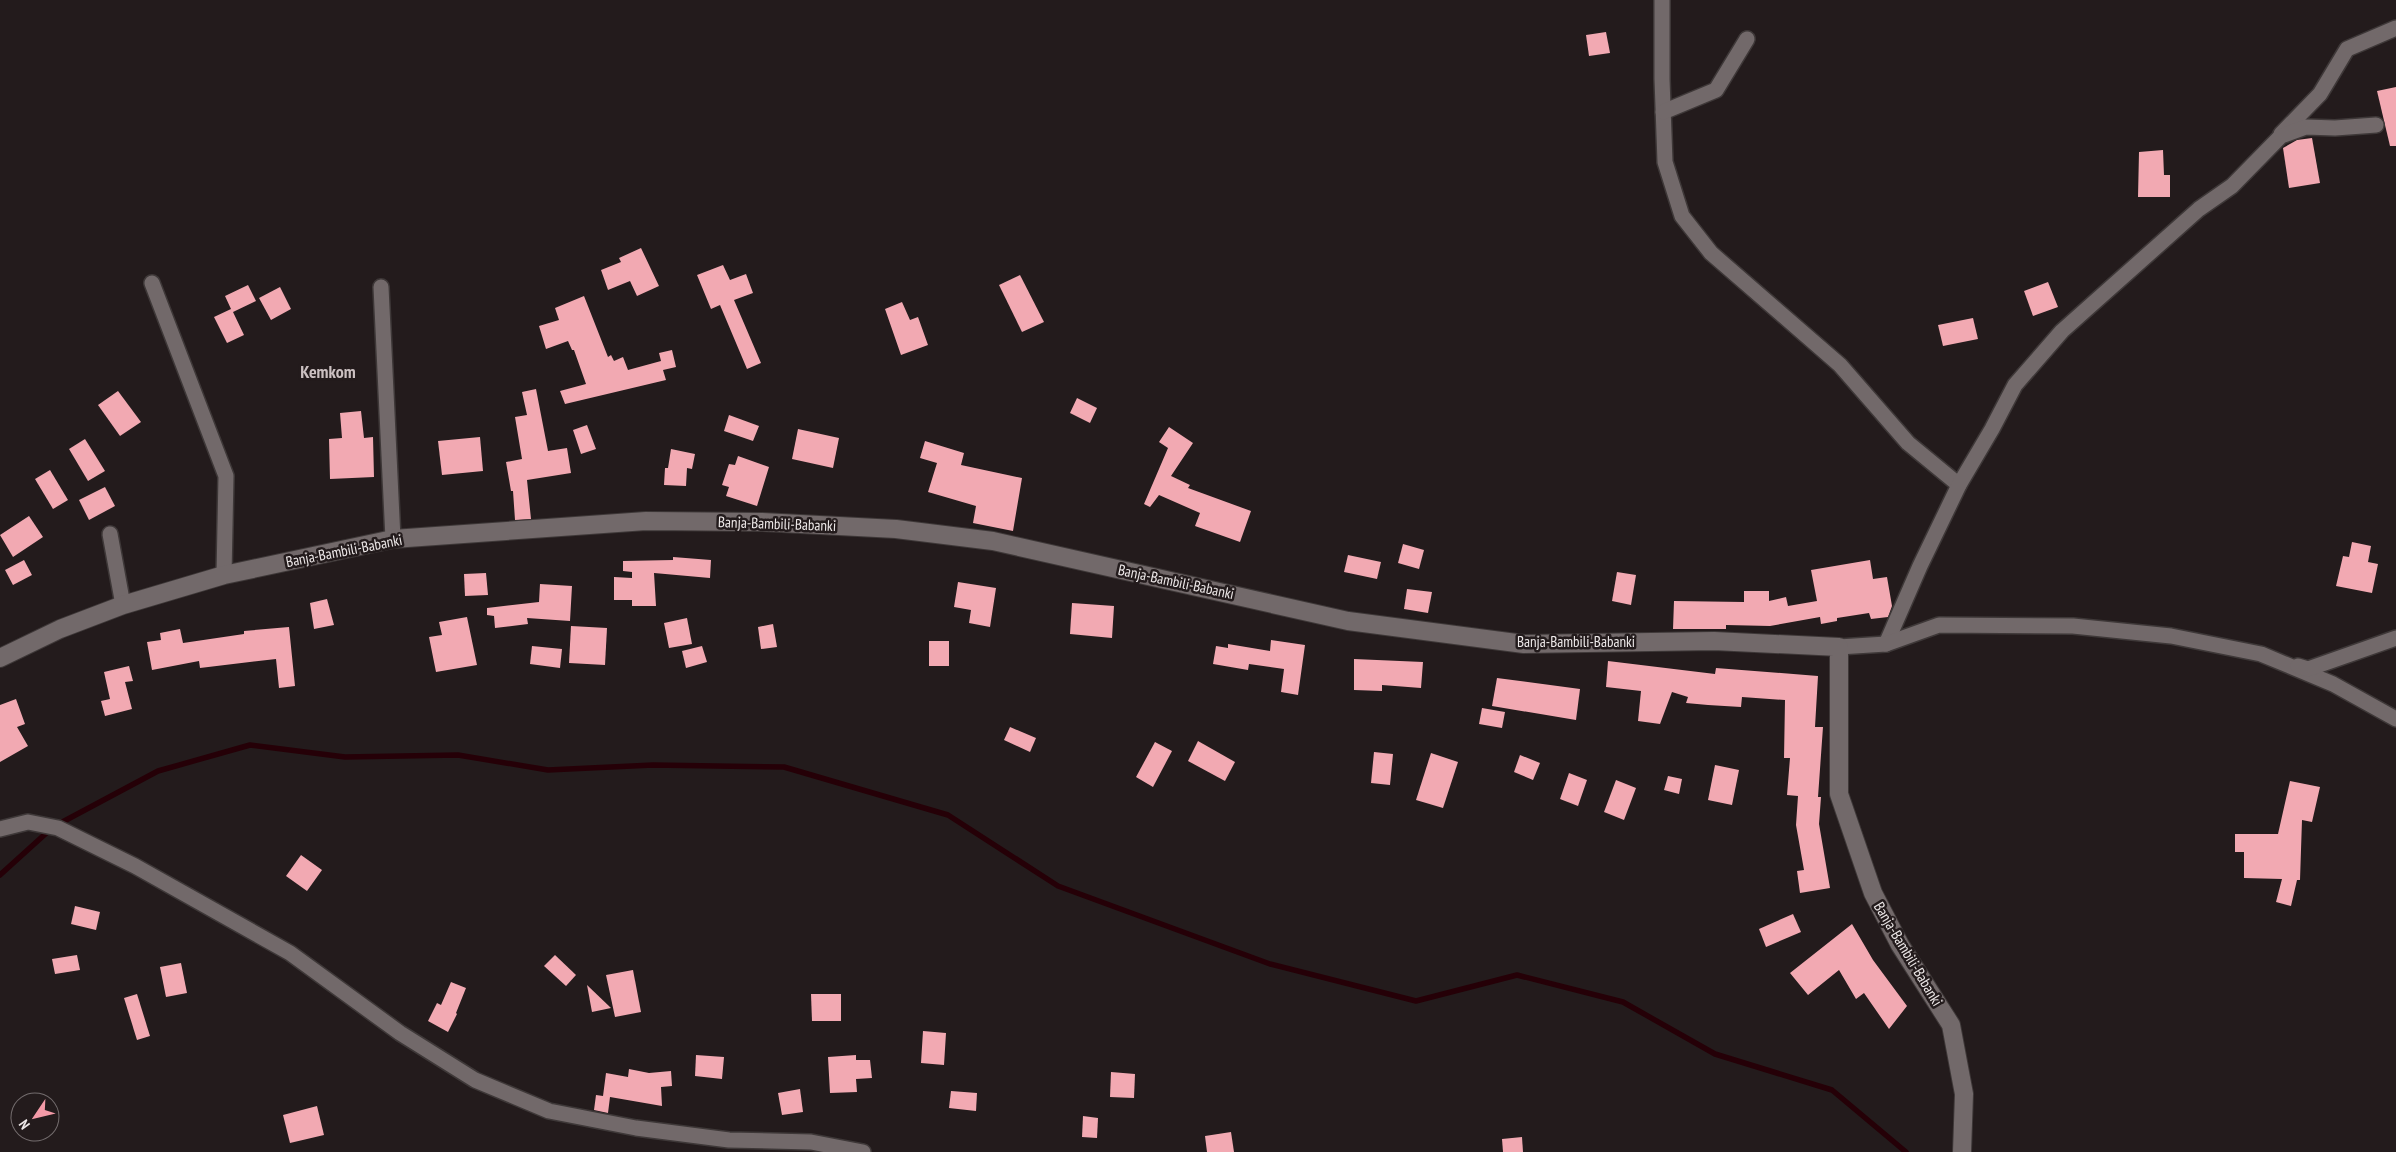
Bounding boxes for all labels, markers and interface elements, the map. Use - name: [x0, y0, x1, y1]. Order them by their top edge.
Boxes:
- district label: Kemkom: [300, 360, 356, 383]
- street label: Banja-Bambili-Babanki: [718, 512, 836, 535]
- street label: Banja-Bambili-Babanki: [284, 530, 404, 571]
- street label: Banja-Bambili-Babanki: [1116, 560, 1236, 603]
- street label: Banja-Bambili-Babanki: [1517, 632, 1635, 651]
- street label: Banja-Bambili-Babanki: [1870, 898, 1947, 1009]
- north arrow: [10, 1092, 60, 1142]
- text: N: [15, 1116, 34, 1133]

